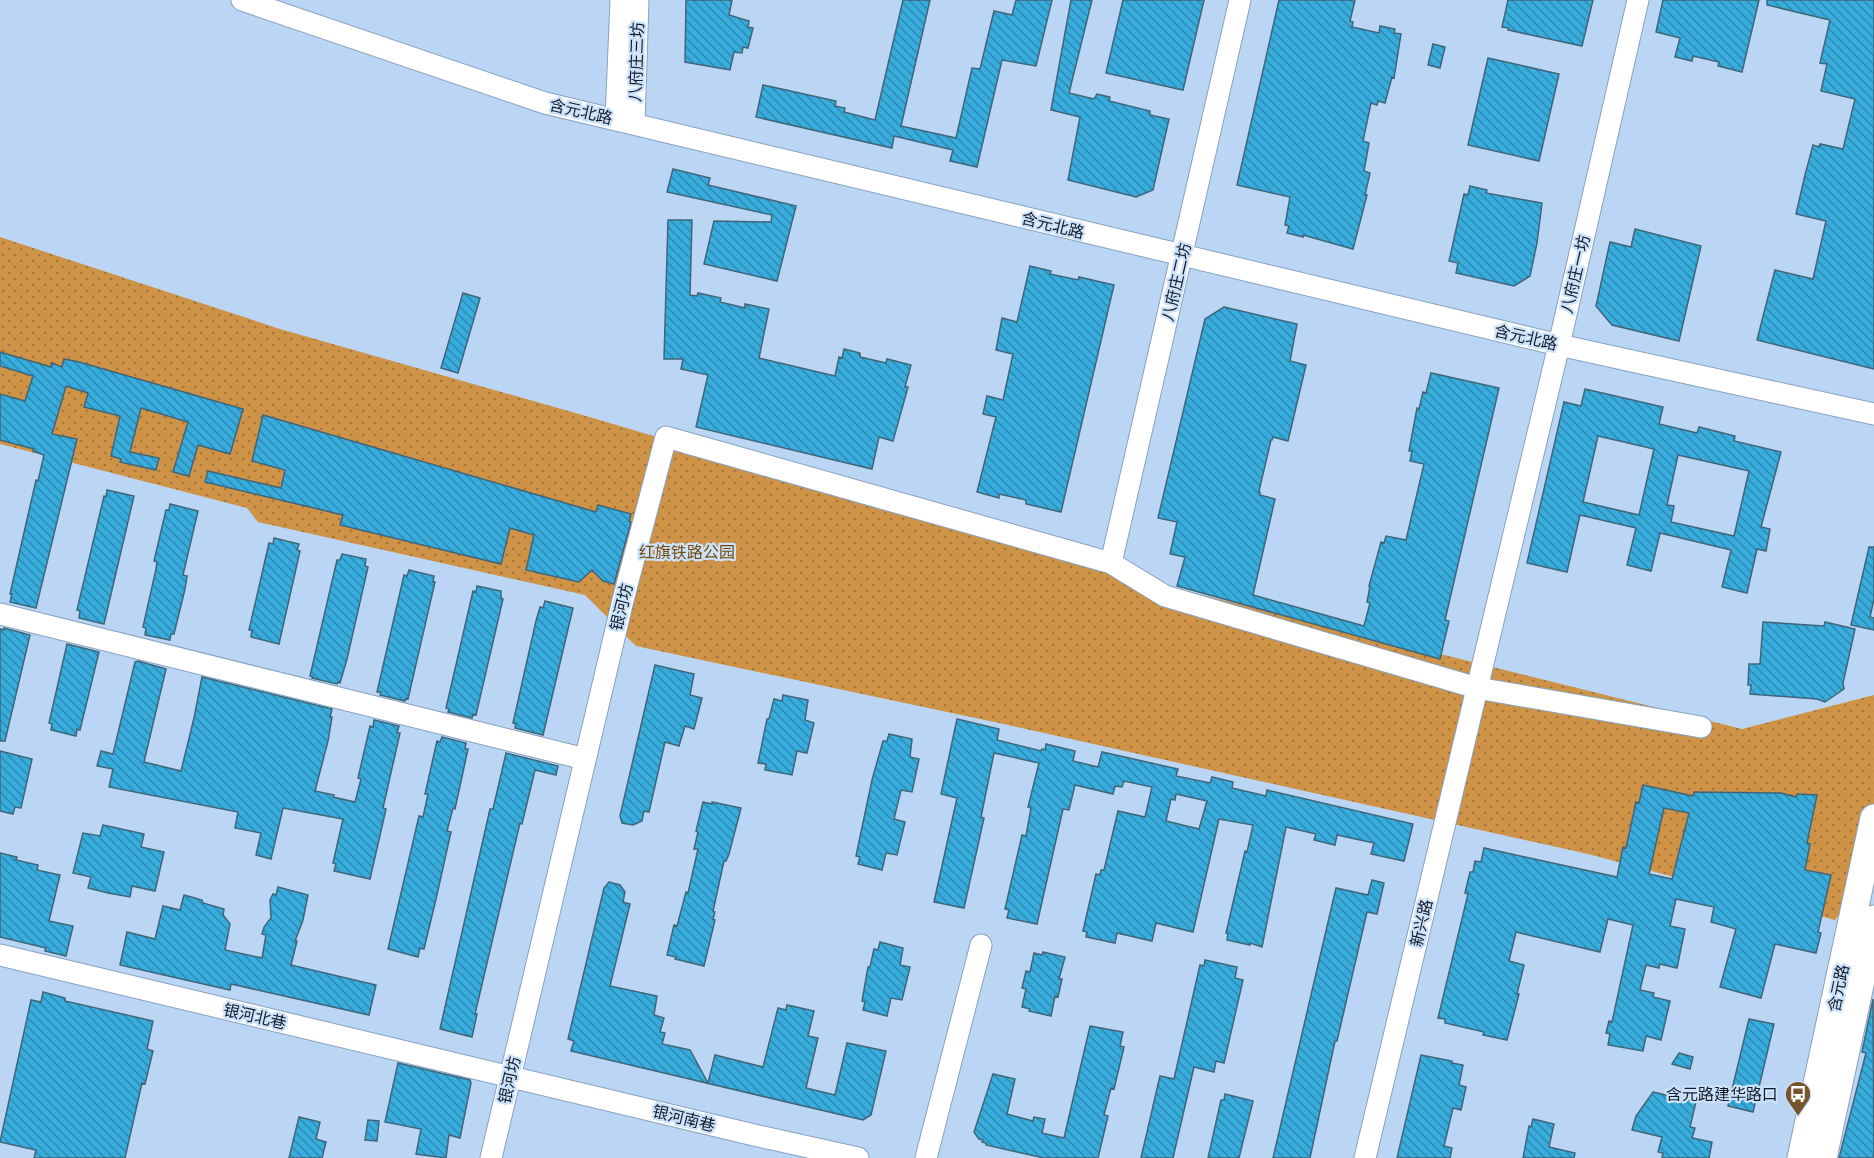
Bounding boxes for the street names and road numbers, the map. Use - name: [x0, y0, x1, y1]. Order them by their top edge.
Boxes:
- street label: 八府庄三坊: [627, 22, 646, 102]
- street label: 含元北路: [548, 96, 614, 127]
- street label: 含元北路: [1020, 209, 1086, 241]
- street label: 八府庄一坊: [1558, 233, 1593, 315]
- street label: 八府庄二坊: [1159, 241, 1194, 323]
- street label: 含元北路: [1493, 322, 1559, 353]
- street label: 银河坊: [607, 582, 636, 632]
- street label: 新兴路: [1408, 898, 1435, 948]
- street label: 含元路: [1825, 963, 1852, 1013]
- street label: 银河北巷: [222, 1001, 288, 1032]
- street label: 银河坊: [496, 1055, 523, 1105]
- street label: 银河南巷: [651, 1102, 717, 1134]

